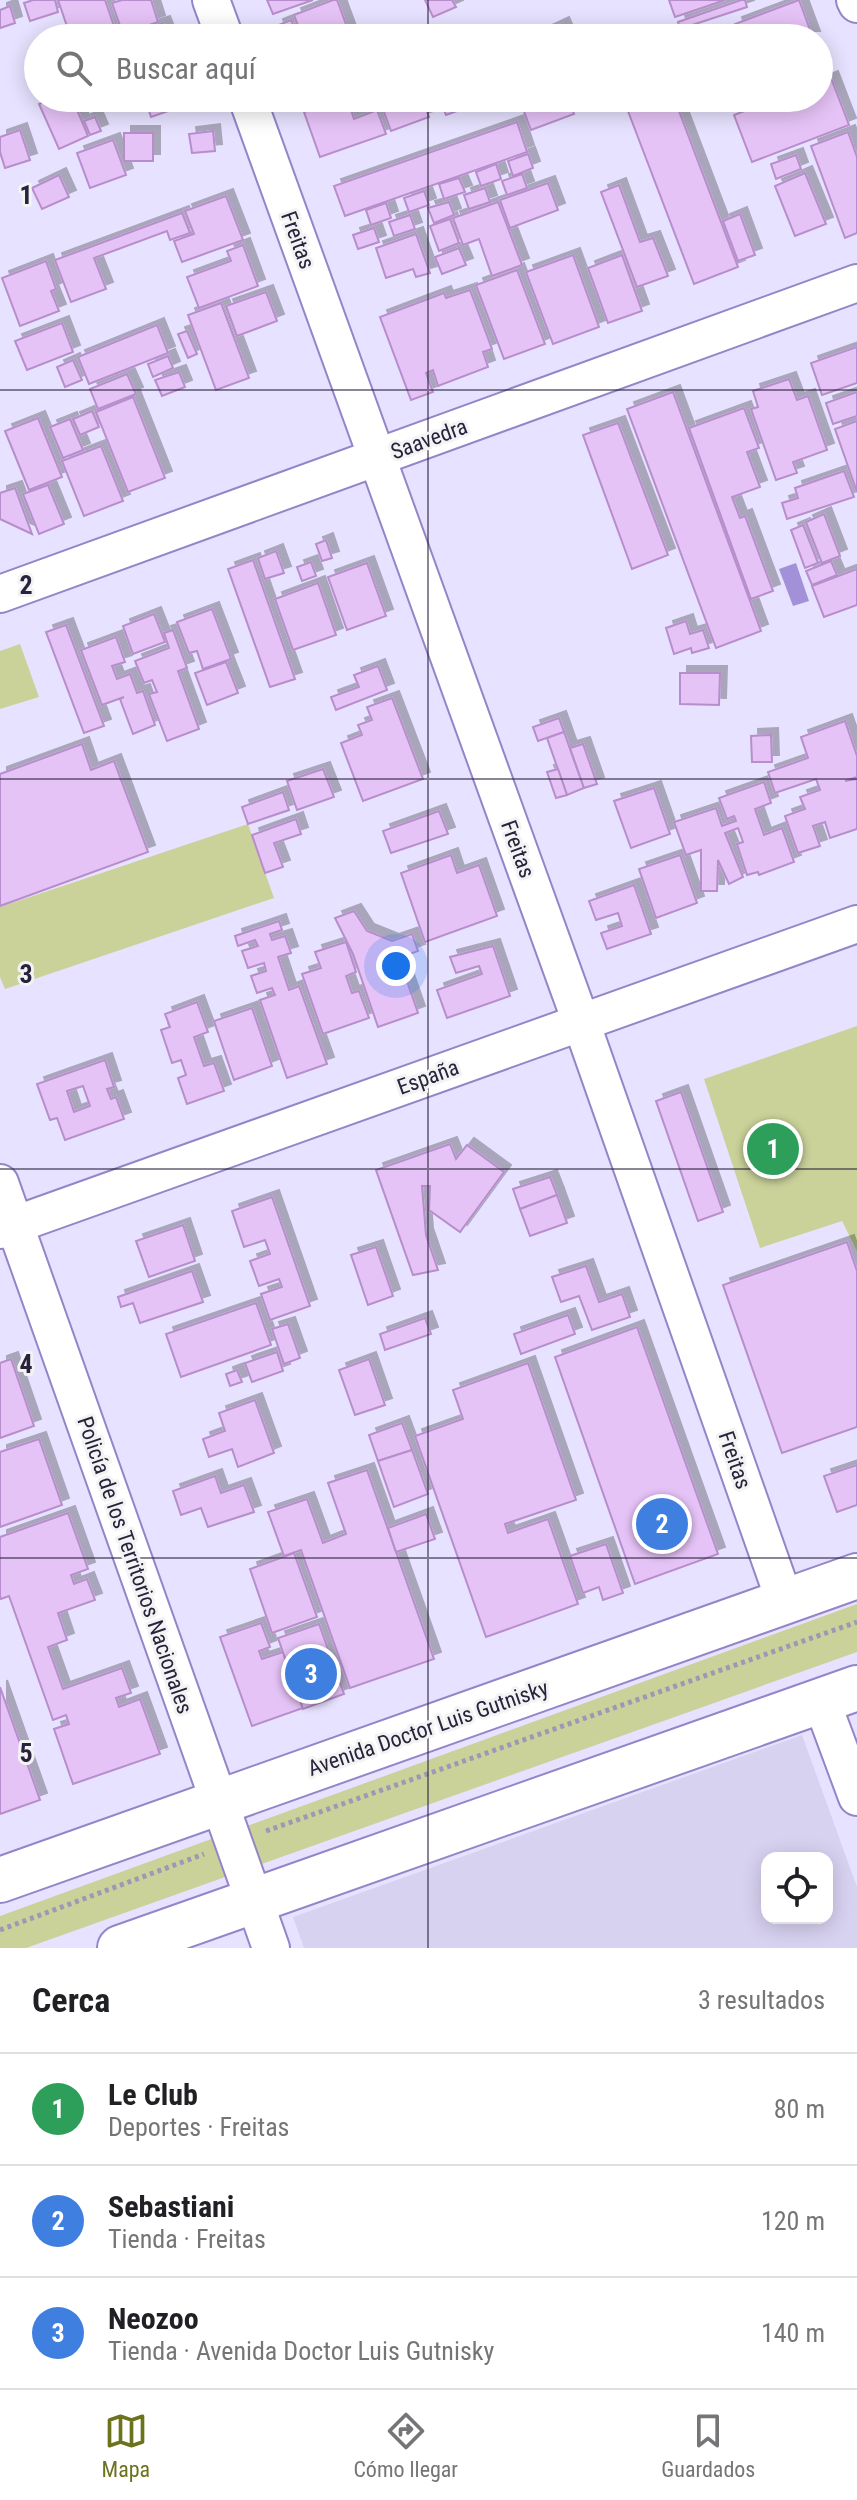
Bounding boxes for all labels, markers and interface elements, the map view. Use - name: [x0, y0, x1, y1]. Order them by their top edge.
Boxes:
- search box: [24, 24, 833, 112]
- icon: search: [52, 46, 96, 90]
- text: Buscar aquí: [116, 51, 256, 86]
- text: 1: [19, 180, 33, 210]
- street label: Freitas: [276, 208, 320, 272]
- street label: Saavedra: [387, 414, 471, 464]
- text: 2: [19, 570, 33, 600]
- street label: Freitas: [496, 817, 540, 881]
- your location: [376, 946, 416, 986]
- text: 3: [19, 959, 33, 989]
- street label: España: [394, 1054, 462, 1100]
- pin: 1: [747, 1119, 799, 1179]
- text: 4: [19, 1349, 33, 1379]
- street label: Policía de los Territorios Nacionales: [72, 1413, 198, 1717]
- street label: Freitas: [714, 1428, 756, 1492]
- pin: 2: [636, 1494, 688, 1554]
- pin: 3: [285, 1644, 337, 1704]
- street label: Avenida Doctor Luis Gutnisky: [305, 1675, 551, 1781]
- text: 5: [19, 1738, 33, 1768]
- map controls: [761, 1852, 833, 1924]
- button: locate: [761, 1852, 833, 1924]
- text: Cerca: [32, 1980, 110, 2020]
- text: 3 resultados: [698, 1985, 825, 2015]
- text: Le Club: [108, 2077, 198, 2112]
- text: 1: [51, 2094, 65, 2124]
- text: 80 m: [774, 2094, 825, 2124]
- text: Deportes · Freitas: [108, 2112, 289, 2142]
- text: Sebastiani: [108, 2189, 234, 2224]
- text: 2: [51, 2206, 65, 2236]
- text: 120 m: [761, 2206, 825, 2236]
- text: Tienda · Freitas: [108, 2224, 266, 2254]
- text: Neozoo: [108, 2301, 199, 2336]
- text: 3: [51, 2318, 65, 2348]
- text: 140 m: [761, 2318, 825, 2348]
- text: Tienda · Avenida Doctor Luis Gutnisky: [108, 2336, 494, 2366]
- tab: Mapa: [102, 2409, 150, 2482]
- tab: Cómo llegar: [353, 2409, 458, 2482]
- tab: Guardados: [661, 2409, 755, 2482]

